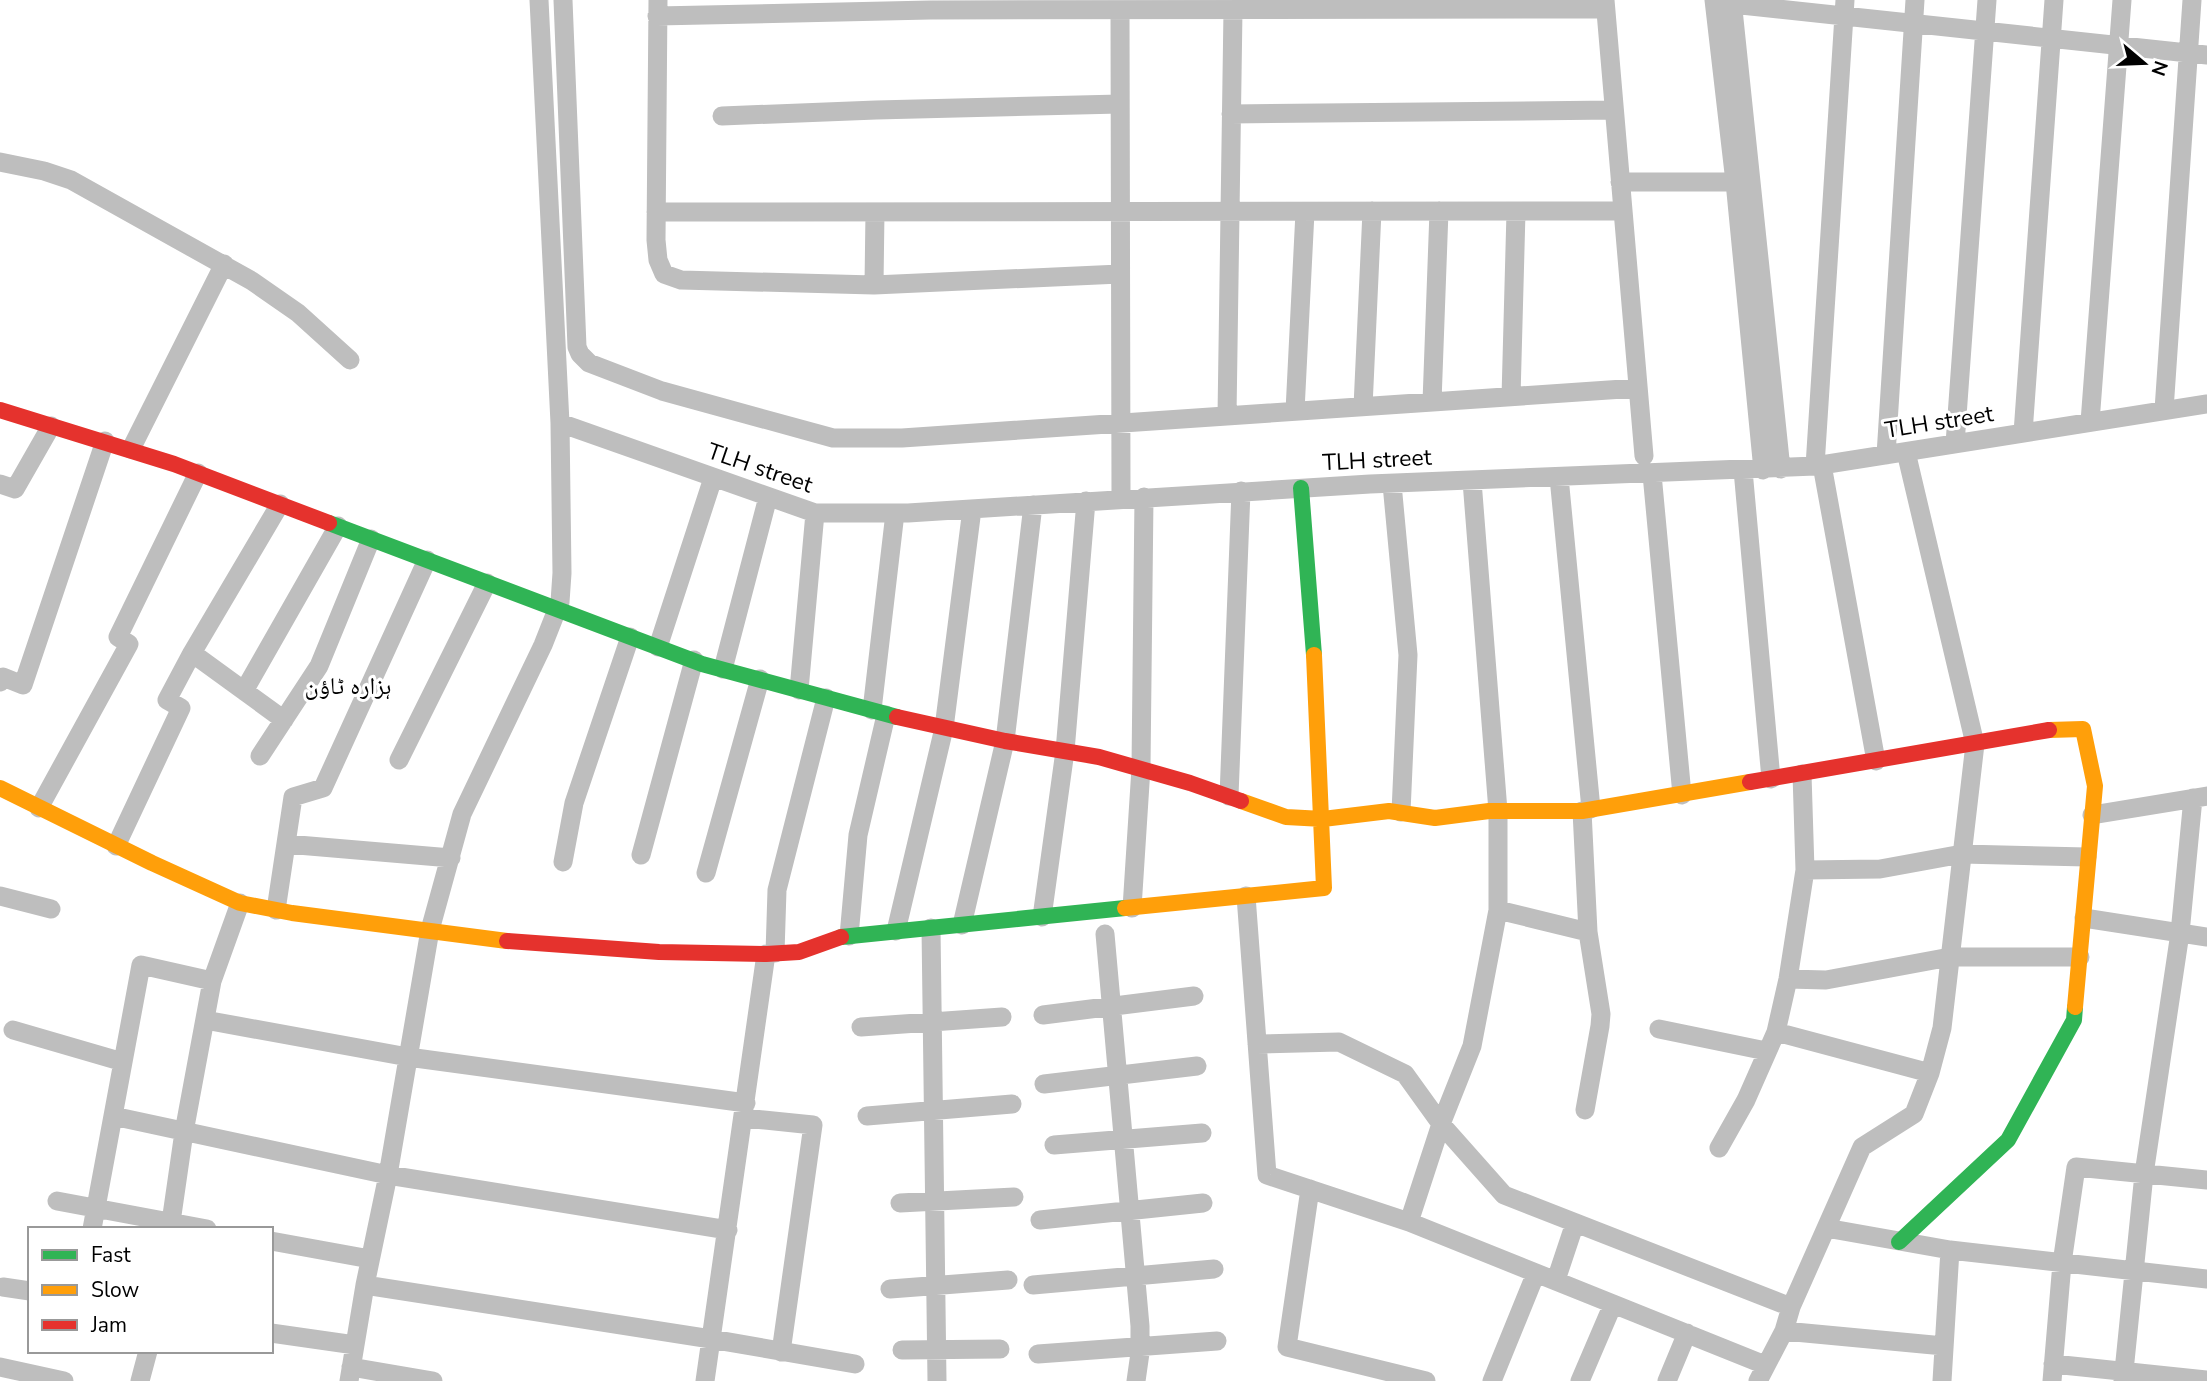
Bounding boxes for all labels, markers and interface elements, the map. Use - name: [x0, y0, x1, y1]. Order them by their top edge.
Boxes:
- north arrow: [2109, 28, 2179, 98]
- text: N: [2145, 57, 2174, 79]
- street label: TLH street: [1883, 398, 1996, 446]
- street label: TLH street: [703, 436, 818, 501]
- street label: TLH street: [1322, 442, 1433, 478]
- district label: ہزارہ ٹاؤن: [305, 670, 391, 702]
- legend: [28, 1227, 273, 1353]
- text: Fast: [91, 1241, 131, 1269]
- text: Slow: [91, 1276, 140, 1304]
- text: Jam: [90, 1311, 127, 1339]

